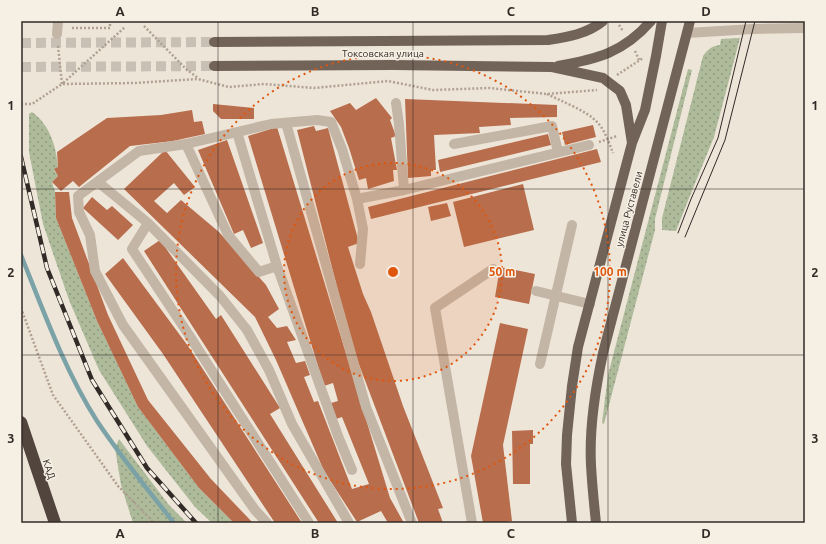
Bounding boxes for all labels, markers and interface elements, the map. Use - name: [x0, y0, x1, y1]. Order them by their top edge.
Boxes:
- text: A: [115, 4, 125, 18]
- text: B: [311, 4, 320, 18]
- text: C: [507, 4, 516, 18]
- text: D: [701, 4, 711, 18]
- street label: Токсовская улица: [342, 48, 424, 59]
- text: 1: [7, 98, 15, 112]
- text: 1: [811, 98, 819, 112]
- street label: улица Руставели: [614, 170, 644, 248]
- text: 2: [7, 265, 15, 279]
- centre of rings: [386, 265, 400, 279]
- text: 50 m: [489, 265, 515, 278]
- text: 100 m: [593, 265, 627, 278]
- text: 2: [811, 265, 819, 279]
- text: 3: [7, 431, 15, 445]
- text: 3: [811, 431, 819, 445]
- street label: КАД: [41, 458, 57, 480]
- text: A: [115, 526, 125, 540]
- text: B: [311, 526, 320, 540]
- text: C: [507, 526, 516, 540]
- text: D: [701, 526, 711, 540]

